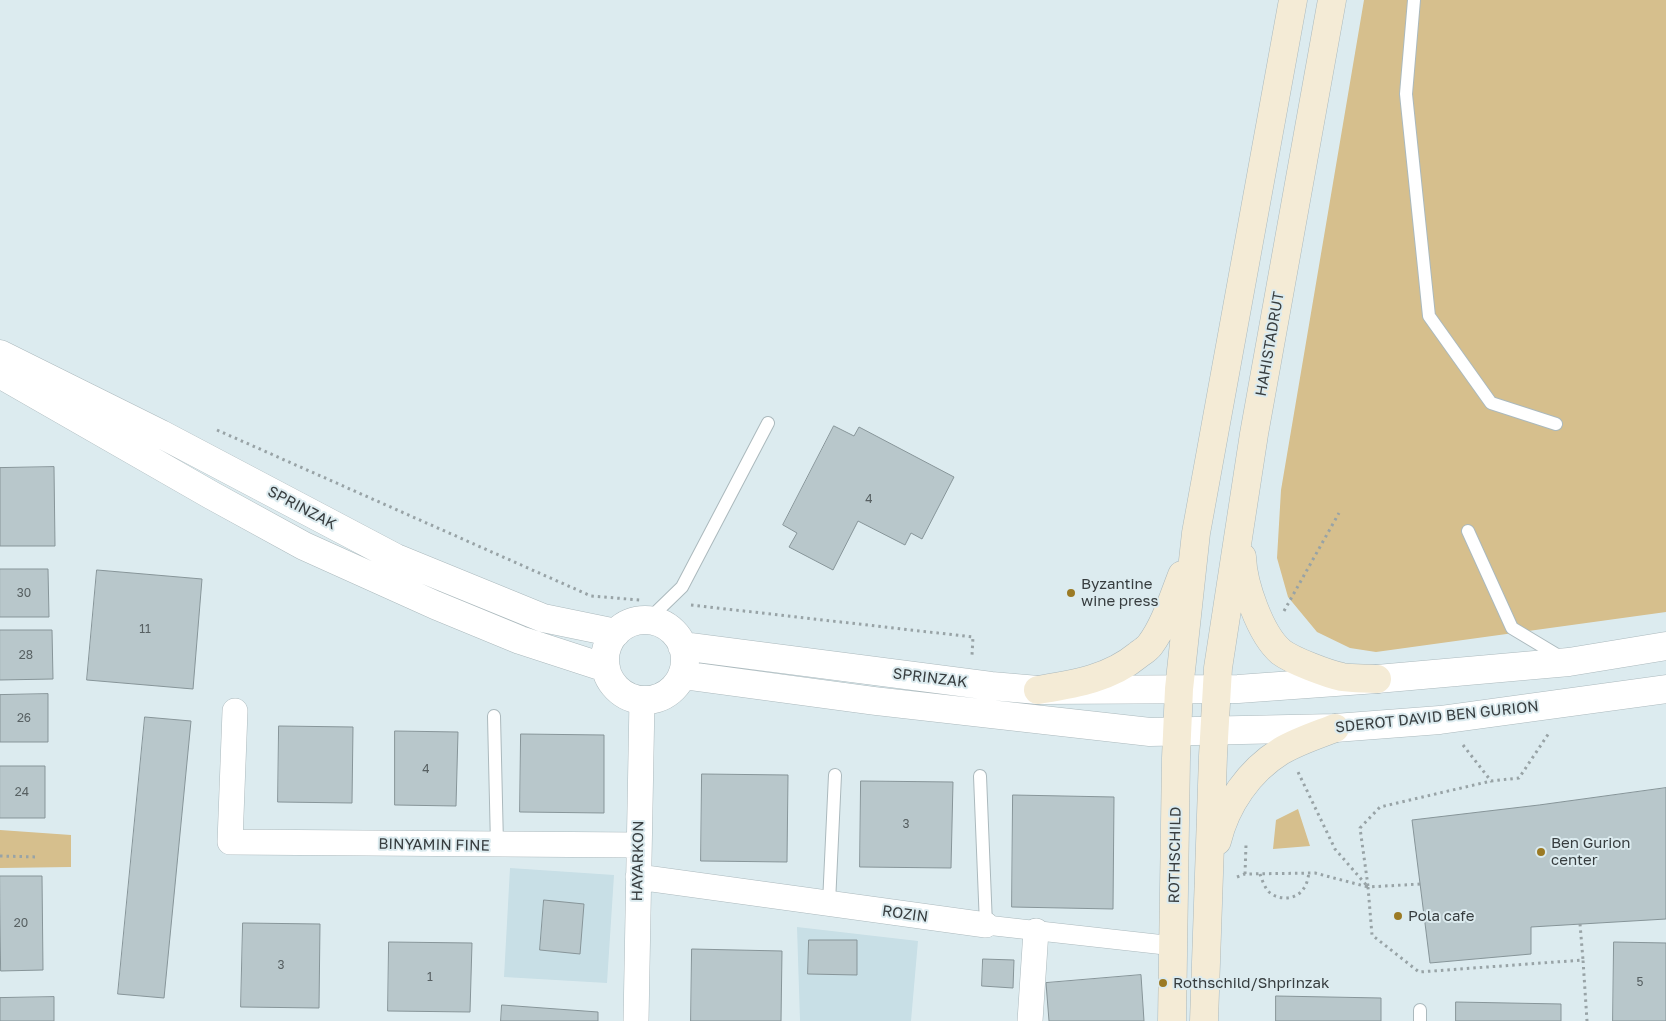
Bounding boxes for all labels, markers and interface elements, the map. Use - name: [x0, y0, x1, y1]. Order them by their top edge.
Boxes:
- street label: HAHISTADRUT: [1252, 290, 1288, 398]
- street label: SPRINZAK: [265, 482, 339, 534]
- house number: 4: [865, 492, 873, 506]
- place label: Byzantine wine press: [1081, 575, 1158, 610]
- house number: 30: [17, 586, 31, 600]
- marker: Byzantine wine press: [1065, 587, 1077, 599]
- house number: 11: [139, 622, 151, 636]
- house number: 28: [19, 648, 33, 662]
- street label: SPRINZAK: [892, 664, 968, 692]
- street label: SDEROT DAVID BEN GURION: [1334, 697, 1540, 737]
- house number: 26: [17, 711, 31, 725]
- house number: 4: [422, 762, 430, 776]
- house number: 24: [15, 785, 29, 799]
- street label: ROTHSCHILD: [1165, 807, 1185, 903]
- house number: 3: [902, 817, 910, 831]
- street label: HAYARKON: [628, 820, 648, 902]
- place label: Ben Gurion center: [1551, 834, 1630, 869]
- street label: BINYAMIN FINE: [378, 835, 490, 855]
- marker: Ben Gurion center: [1535, 846, 1547, 858]
- street label: ROZIN: [881, 902, 929, 926]
- place label: Pola cafe: [1408, 907, 1474, 925]
- marker: Pola cafe: [1392, 910, 1404, 922]
- house number: 20: [14, 916, 28, 930]
- house number: 3: [277, 958, 285, 972]
- house number: 1: [427, 970, 433, 984]
- place label: Rothschild/Shprinzak: [1173, 974, 1329, 992]
- house number: 5: [1637, 975, 1643, 989]
- marker: Rothschild/Shprinzak: [1157, 977, 1169, 989]

